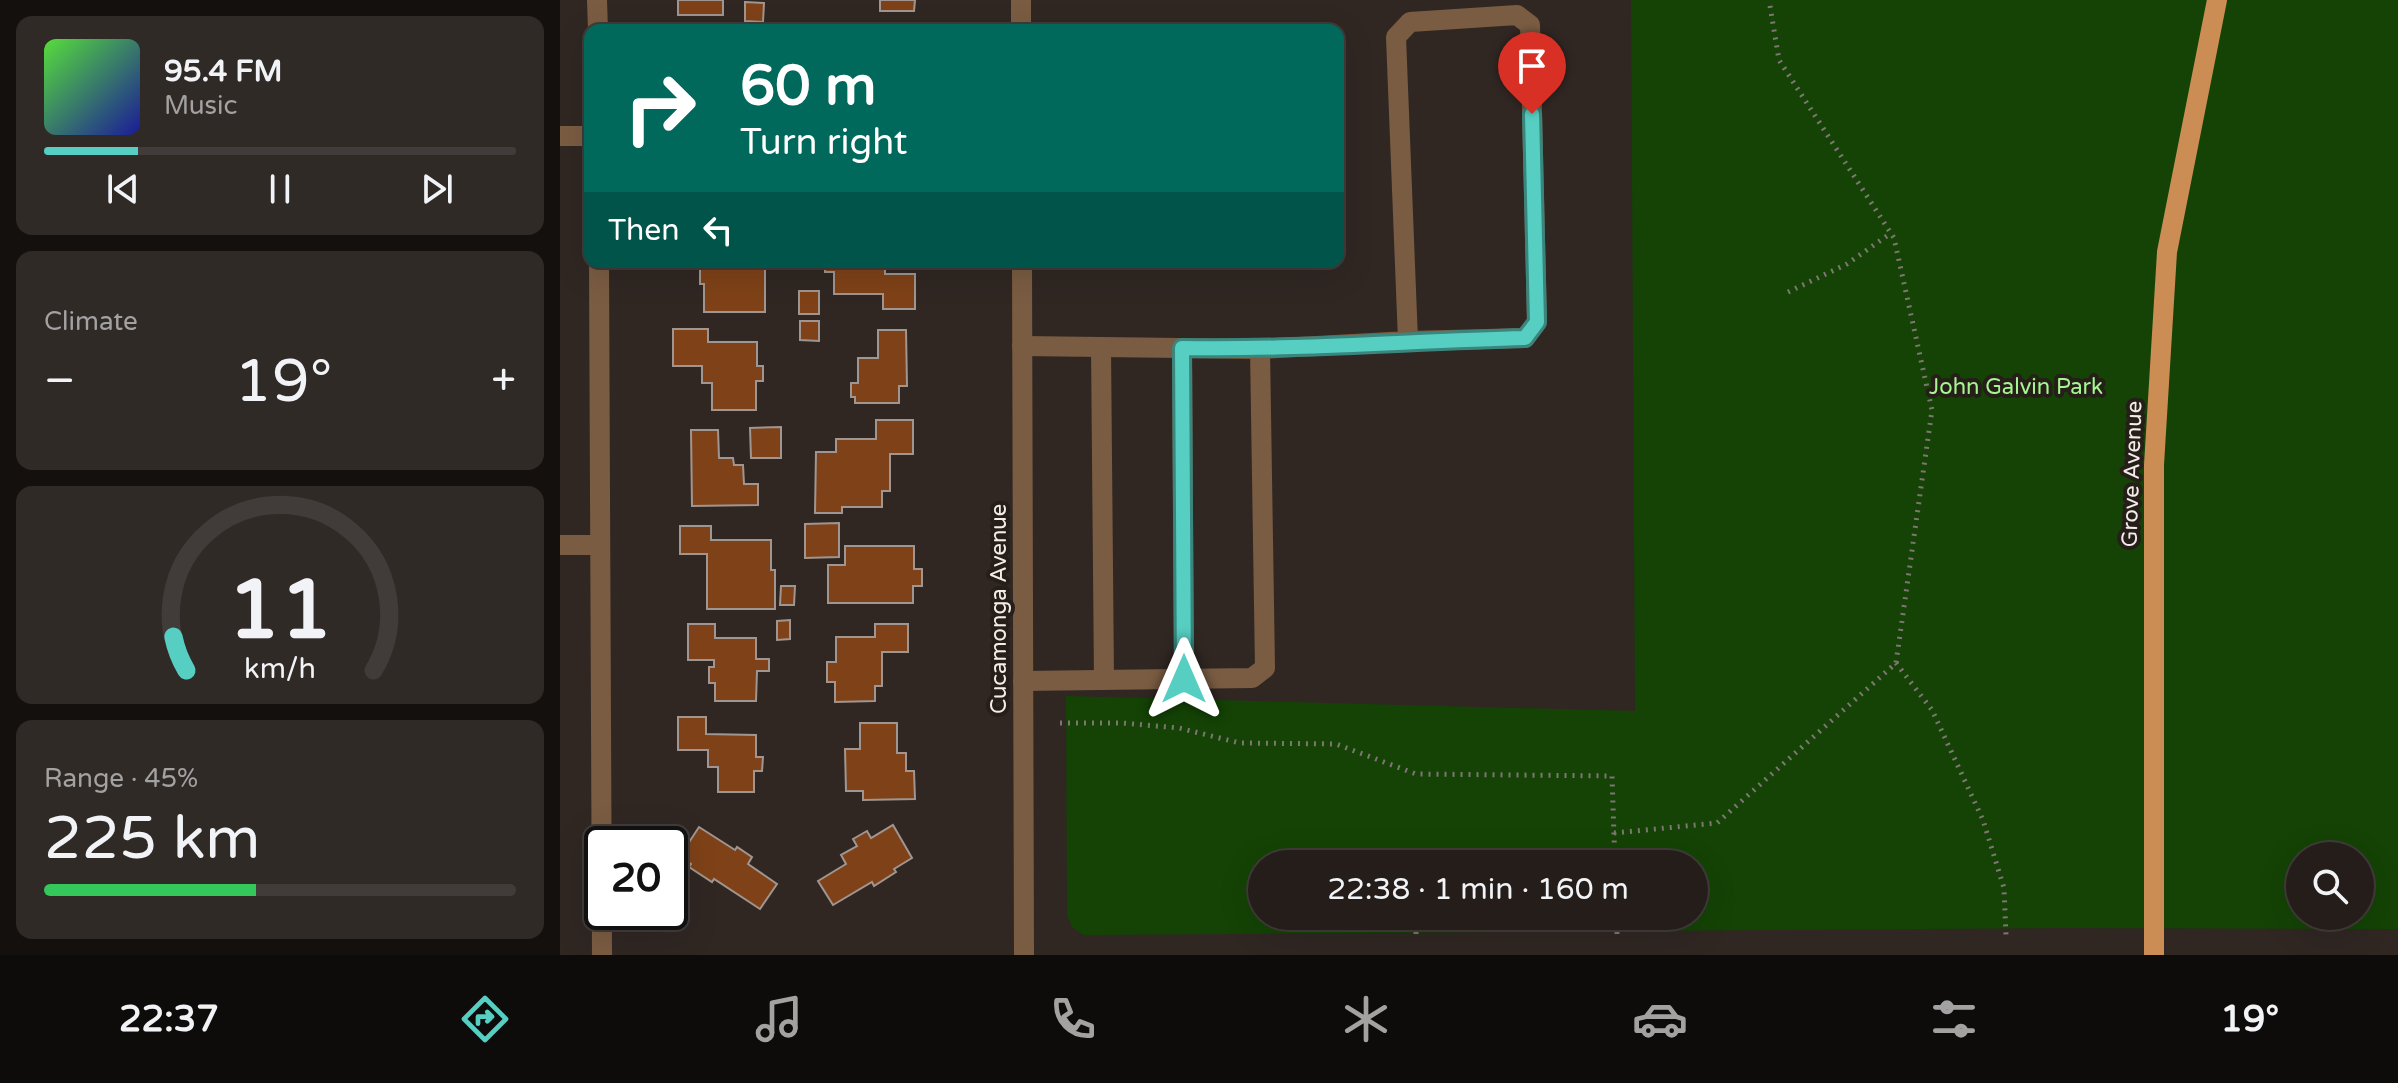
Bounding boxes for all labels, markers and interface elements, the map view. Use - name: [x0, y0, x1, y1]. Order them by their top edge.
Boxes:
- pin: [1498, 32, 1566, 114]
- icon: arrive: [1510, 44, 1554, 88]
- text: 95.4 FM: [164, 53, 282, 90]
- text: 60 m: [740, 53, 876, 120]
- icon: right: [608, 56, 712, 160]
- text: Music: [164, 90, 237, 121]
- text: Turn right: [740, 121, 907, 164]
- icon: previous: [101, 167, 145, 211]
- icon: pause: [258, 167, 302, 211]
- icon: next: [415, 167, 459, 211]
- icon: left: [696, 208, 740, 252]
- text: Then: [608, 212, 680, 249]
- text: Climate: [44, 306, 138, 337]
- text: 19°: [234, 346, 332, 418]
- text: −: [44, 355, 75, 408]
- text: +: [491, 355, 516, 408]
- park label: John Galvin Park: [1929, 374, 2103, 400]
- street label: Grove Avenue: [2116, 400, 2148, 548]
- street label: Cucamonga Avenue: [986, 504, 1012, 714]
- text: 11: [228, 560, 332, 660]
- position arrow: [1142, 637, 1226, 721]
- text: km/h: [244, 652, 316, 686]
- text: Range · 45%: [44, 763, 198, 794]
- text: 225 km: [44, 803, 260, 875]
- speed limit sign: 20: [584, 826, 688, 930]
- map controls: [2286, 842, 2374, 930]
- button: search: [2286, 842, 2374, 930]
- text: 22:38 · 1 min · 160 m: [1327, 871, 1629, 908]
- icon: directions: [457, 991, 513, 1047]
- icon: music: [751, 991, 807, 1047]
- icon: phone: [1045, 991, 1101, 1047]
- icon: climate: [1338, 991, 1394, 1047]
- icon: car: [1632, 991, 1688, 1047]
- icon: filters: [1926, 991, 1982, 1047]
- text: 22:37: [119, 998, 219, 1041]
- text: 19°: [2220, 998, 2279, 1041]

